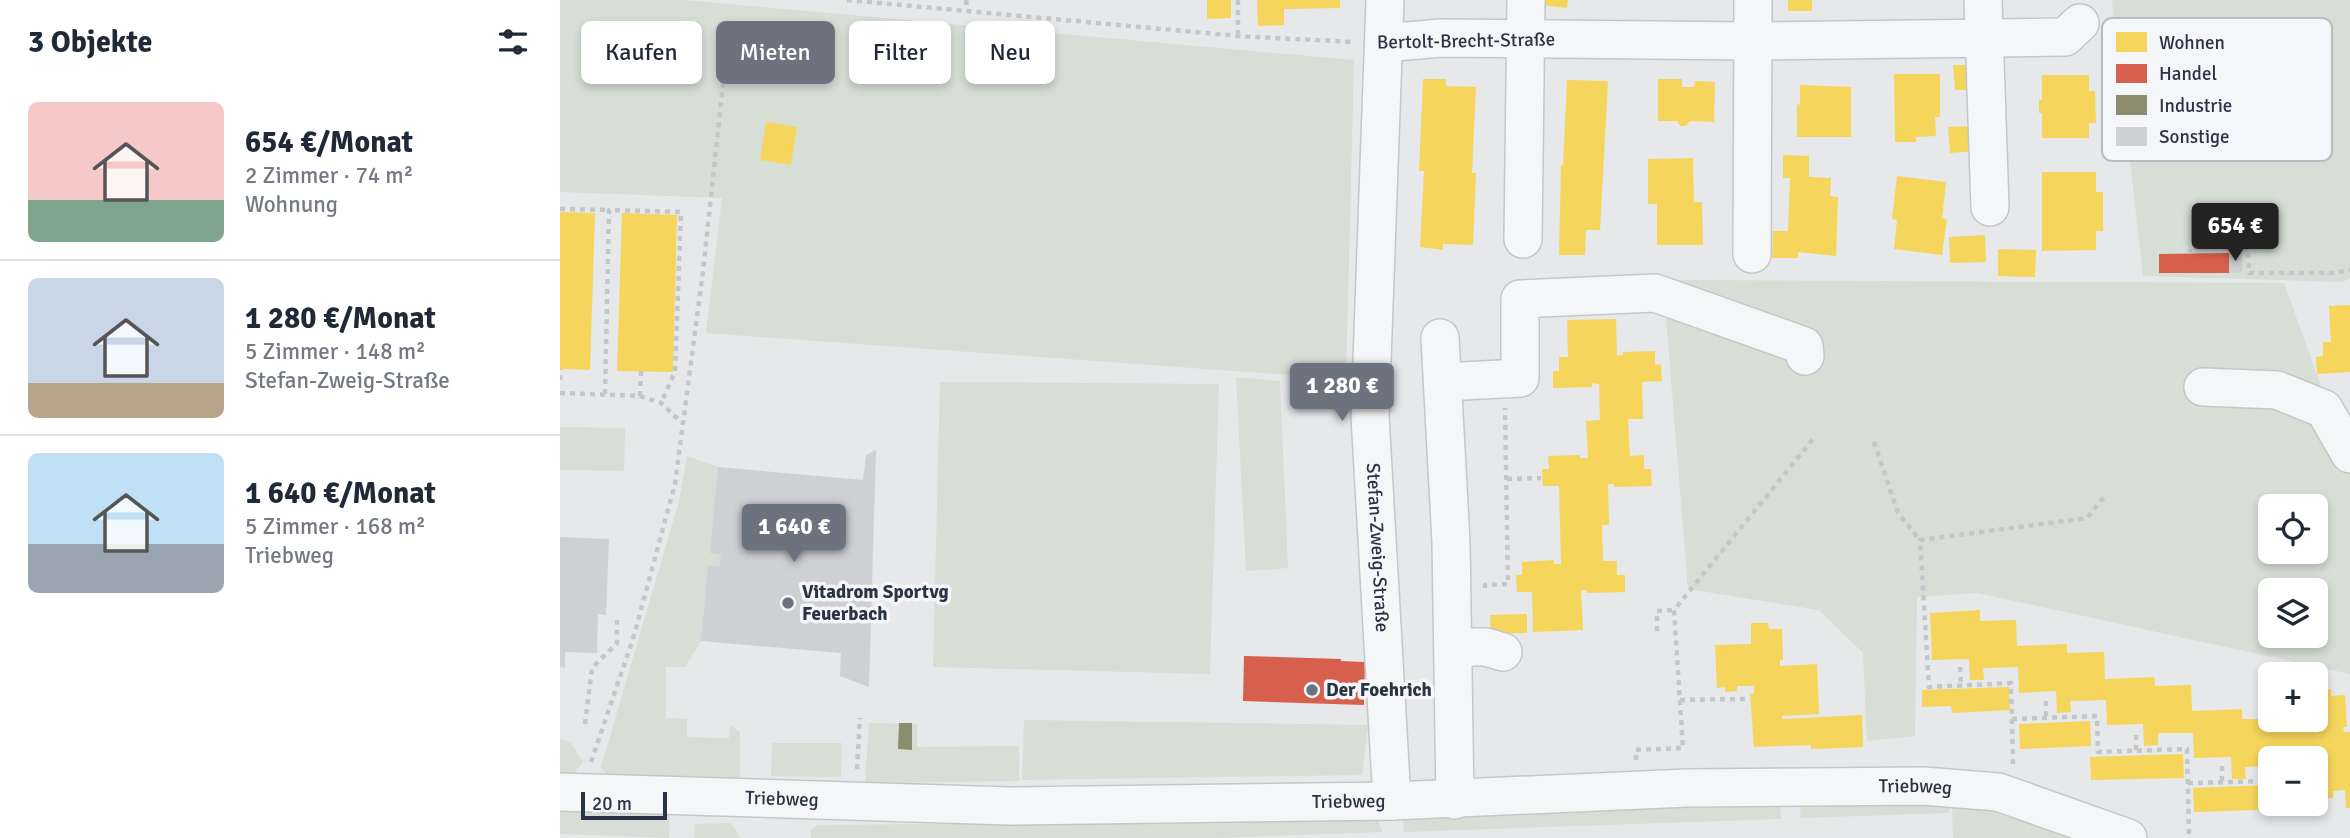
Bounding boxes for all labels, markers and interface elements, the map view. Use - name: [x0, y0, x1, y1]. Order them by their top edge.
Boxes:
- legend: [2102, 18, 2332, 161]
- chip: Kaufen: [581, 21, 702, 84]
- chip: Mieten: [716, 21, 835, 84]
- chip: Filter: [849, 21, 951, 84]
- chip: Neu: [965, 21, 1055, 84]
- icon: filters: [494, 23, 532, 61]
- text: 3 Objekte: [28, 24, 152, 61]
- street label: Bertolt-Brecht-Straße: [1377, 27, 1555, 55]
- text: Wohnen: [2159, 31, 2225, 55]
- text: Handel: [2159, 62, 2217, 86]
- text: Industrie: [2159, 94, 2232, 118]
- text: 654 €/Monat: [245, 124, 413, 161]
- text: Sonstige: [2159, 125, 2230, 149]
- icon: home: [84, 130, 168, 214]
- text: 2 Zimmer · 74 m²: [245, 161, 413, 190]
- text: Wohnung: [245, 190, 338, 219]
- pin: 654 €: [2186, 204, 2284, 263]
- text: 654 €: [2208, 211, 2262, 240]
- text: 1 280 €/Monat: [245, 300, 436, 337]
- icon: home: [84, 306, 168, 390]
- text: 5 Zimmer · 148 m²: [245, 337, 426, 366]
- pin: 1 280 €: [1277, 364, 1407, 423]
- text: Stefan-Zweig-Straße: [245, 366, 450, 395]
- text: 1 280 €: [1306, 371, 1378, 400]
- street label: Stefan-Zweig-Straße: [1361, 462, 1394, 633]
- text: 1 640 €/Monat: [245, 475, 436, 512]
- icon: home: [84, 481, 168, 565]
- map controls: [2258, 494, 2328, 816]
- button: locate: [2258, 494, 2328, 564]
- pin: 1 640 €: [729, 504, 859, 564]
- text: 5 Zimmer · 168 m²: [245, 512, 426, 541]
- text: 1 640 €: [758, 512, 830, 541]
- text: Triebweg: [245, 541, 334, 570]
- button: layers: [2258, 578, 2328, 648]
- place label: Vitadrom Sportvg Feuerbach: [802, 580, 949, 626]
- marker: Vitadrom Sportvg Feuerbach: [780, 595, 796, 611]
- button: +: [2258, 662, 2328, 732]
- place label: Der Foehrich: [1326, 678, 1432, 702]
- marker: Der Foehrich: [1304, 682, 1320, 698]
- button: −: [2258, 746, 2328, 816]
- street label: Triebweg: [1879, 774, 1953, 800]
- street label: Triebweg: [745, 786, 819, 812]
- scale bar: [581, 789, 667, 821]
- street label: Triebweg: [1312, 789, 1386, 814]
- text: 20 m: [592, 792, 632, 816]

